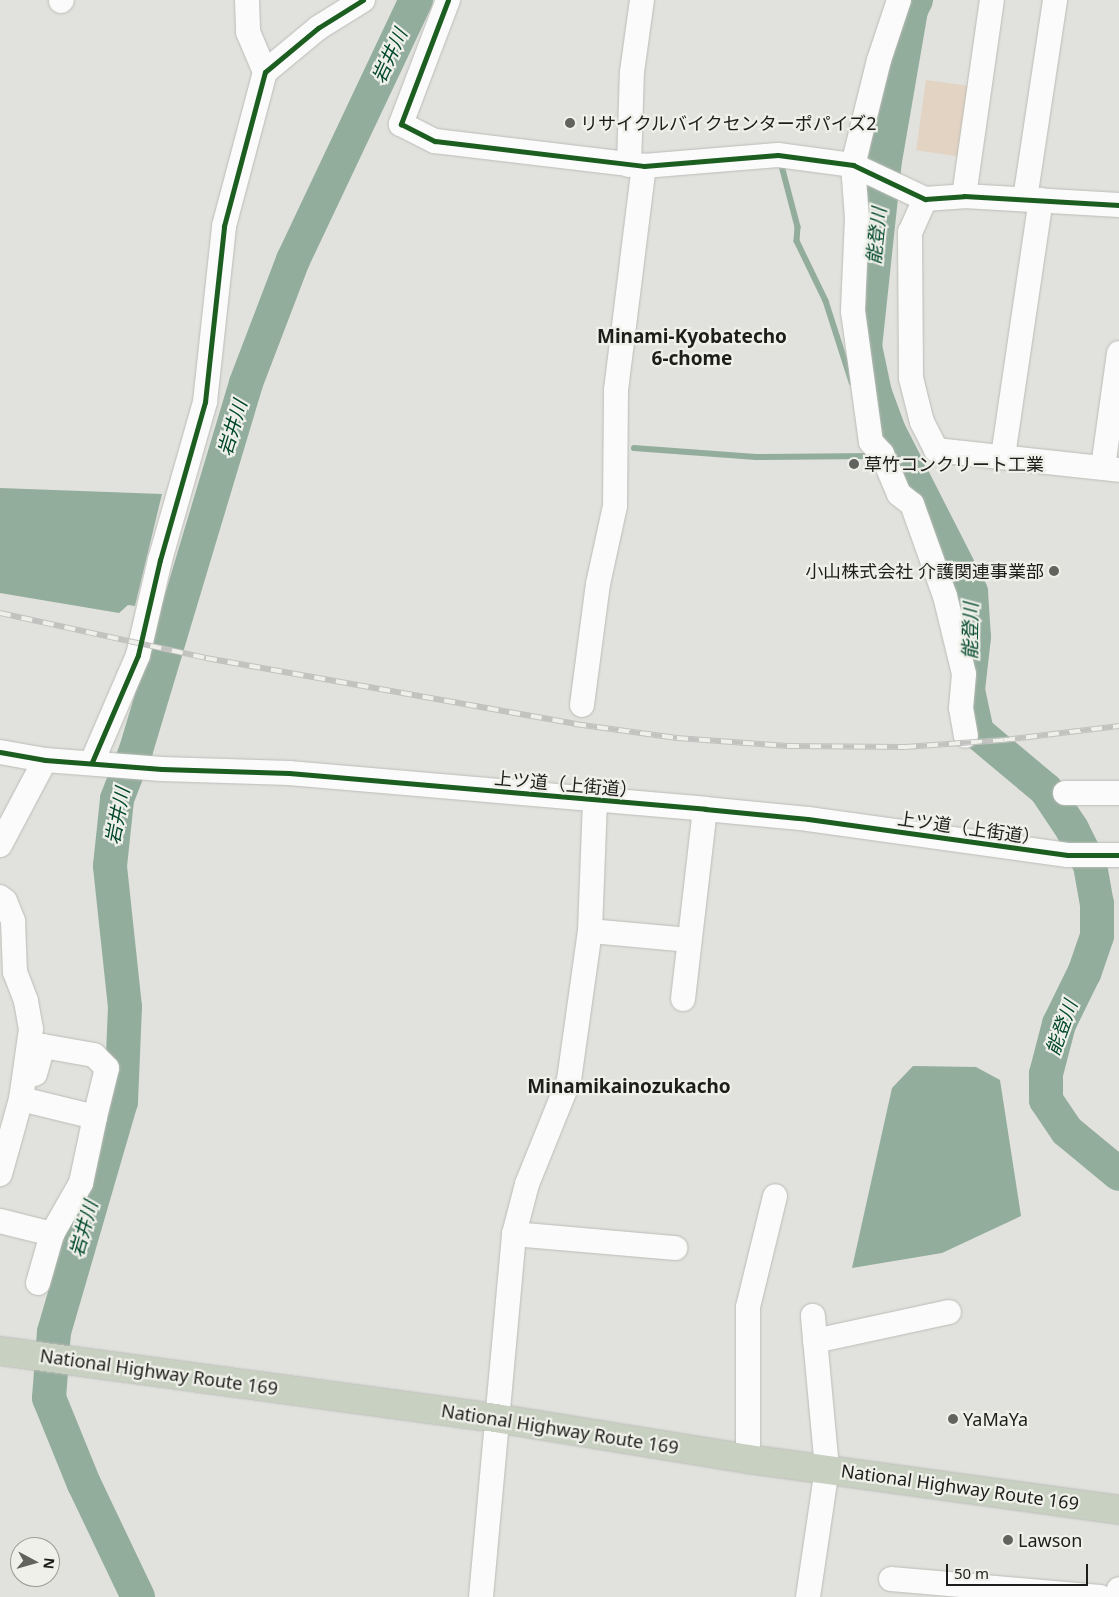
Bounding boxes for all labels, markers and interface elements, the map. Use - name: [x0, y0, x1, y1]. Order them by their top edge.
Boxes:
- water label: 岩井川: [368, 25, 412, 87]
- place label: リサイクルバイクセンターポパイズ2: [580, 112, 878, 134]
- marker: リサイクルバイクセンターポパイズ2: [564, 117, 576, 129]
- water label: 能登川: [863, 206, 891, 266]
- district label: Minami-Kyobatecho 6-chome: [597, 326, 787, 370]
- water label: 岩井川: [214, 397, 252, 459]
- place label: 草竹コンクリート工業: [864, 453, 1044, 475]
- marker: 草竹コンクリート工業: [848, 458, 860, 470]
- place label: 小山株式会社 介護関連事業部: [805, 560, 1044, 582]
- marker: 小山株式会社 介護関連事業部: [1048, 565, 1060, 577]
- water label: 能登川: [959, 602, 983, 660]
- street label: 上ツ道（上街道）: [493, 767, 639, 801]
- water label: 岩井川: [101, 786, 135, 846]
- street label: 上ツ道（上街道）: [896, 807, 1042, 849]
- water label: 能登川: [1042, 997, 1082, 1059]
- district label: Minamikainozukacho: [527, 1076, 731, 1098]
- water label: 岩井川: [65, 1198, 103, 1260]
- street label: National Highway Route 169: [39, 1345, 279, 1399]
- street label: National Highway Route 169: [440, 1400, 680, 1458]
- place label: YaMaYa: [963, 1408, 1028, 1430]
- marker: YaMaYa: [947, 1413, 959, 1425]
- street label: National Highway Route 169: [840, 1460, 1080, 1514]
- place label: Lawson: [1018, 1529, 1082, 1551]
- marker: Lawson: [1002, 1534, 1014, 1546]
- north arrow: [10, 1537, 60, 1587]
- scale bar: [949, 1554, 1092, 1586]
- text: N: [39, 1557, 59, 1570]
- text: 50 m: [954, 1563, 989, 1583]

